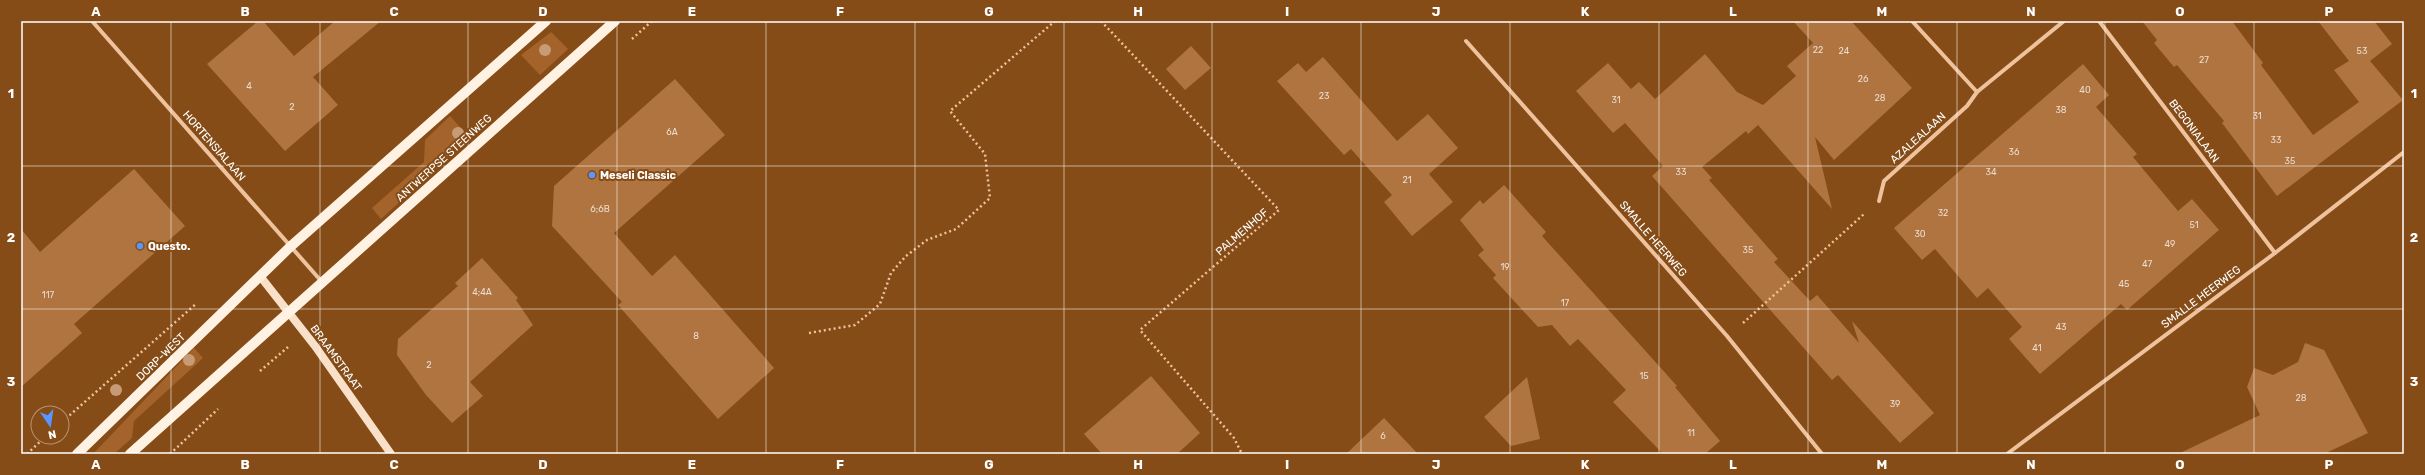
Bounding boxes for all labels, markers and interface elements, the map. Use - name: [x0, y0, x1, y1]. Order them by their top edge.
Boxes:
- text: A: [91, 4, 101, 19]
- text: B: [240, 4, 250, 19]
- text: C: [389, 4, 399, 19]
- text: D: [538, 4, 548, 19]
- text: E: [688, 4, 696, 19]
- text: F: [836, 4, 844, 19]
- text: G: [984, 4, 994, 19]
- text: H: [1133, 4, 1143, 19]
- text: I: [1285, 4, 1289, 19]
- text: J: [1432, 4, 1440, 19]
- text: K: [1581, 4, 1590, 19]
- text: L: [1729, 4, 1737, 19]
- text: M: [1877, 4, 1887, 19]
- text: N: [2026, 4, 2036, 19]
- text: O: [2175, 4, 2185, 19]
- text: P: [2325, 4, 2334, 19]
- house number: 22: [1813, 45, 1823, 55]
- house number: 24: [1839, 46, 1850, 56]
- house number: 53: [2357, 46, 2367, 56]
- house number: 27: [2199, 55, 2209, 65]
- house number: 26: [1858, 74, 1869, 84]
- house number: 4: [246, 81, 252, 91]
- house number: 40: [2079, 85, 2091, 95]
- text: 1: [8, 86, 14, 101]
- text: 1: [2411, 86, 2417, 101]
- house number: 23: [1319, 91, 1329, 101]
- house number: 28: [1874, 93, 1886, 103]
- house number: 31: [1611, 95, 1621, 105]
- street label: BEGONIALAAN: [2166, 97, 2222, 165]
- house number: 2: [289, 102, 295, 112]
- house number: 38: [2055, 105, 2067, 115]
- street label: HORTENSIALAAN: [180, 108, 248, 184]
- street label: AZALEALAAN: [1888, 110, 1948, 166]
- house number: 31: [2252, 111, 2262, 121]
- street label: ANTWERPSE STEENWEG: [393, 112, 495, 204]
- house number: 6A: [666, 127, 678, 137]
- house number: 33: [2271, 135, 2281, 145]
- house number: 36: [2009, 147, 2020, 157]
- house number: 35: [2285, 156, 2295, 166]
- house number: 33: [1676, 167, 1686, 177]
- house number: 34: [1986, 167, 1997, 177]
- place label: Meseli Classic: [600, 169, 677, 182]
- marker: Meseli Classic: [587, 170, 597, 180]
- house number: 21: [1402, 175, 1412, 185]
- street label: SMALLE HEERWEG: [1617, 199, 1689, 279]
- house number: 6;6B: [590, 204, 610, 214]
- street label: PALMENHOF: [1213, 206, 1271, 258]
- house number: 32: [1938, 208, 1948, 218]
- house number: 51: [2189, 220, 2199, 230]
- house number: 30: [1914, 229, 1926, 239]
- text: 2: [7, 230, 15, 245]
- text: 2: [2410, 230, 2418, 245]
- house number: 49: [2165, 239, 2175, 249]
- place label: Questo.: [148, 240, 190, 253]
- marker: Questo.: [135, 241, 145, 251]
- house number: 35: [1743, 245, 1753, 255]
- house number: 47: [2142, 259, 2152, 269]
- house number: 19: [1500, 262, 1510, 272]
- street label: SMALLE HEERWEG: [2159, 263, 2243, 331]
- house number: 45: [2119, 279, 2129, 289]
- house number: 4;4A: [472, 287, 492, 297]
- house number: 117: [42, 290, 55, 300]
- house number: 17: [1561, 298, 1570, 308]
- street label: BRAAMSTRAAT: [308, 322, 365, 394]
- house number: 43: [2056, 322, 2067, 332]
- street label: DORP-WEST: [134, 330, 189, 384]
- house number: 8: [693, 331, 699, 341]
- house number: 41: [2032, 343, 2042, 353]
- house number: 2: [426, 360, 432, 370]
- house number: 15: [1639, 371, 1649, 381]
- text: 3: [7, 374, 16, 389]
- text: 3: [2410, 374, 2419, 389]
- house number: 28: [2295, 393, 2307, 403]
- house number: 39: [1890, 399, 1900, 409]
- north arrow: [30, 405, 70, 445]
- text: N: [47, 427, 57, 441]
- house number: 11: [1687, 428, 1695, 438]
- house number: 6: [1380, 431, 1386, 441]
- text: A: [91, 457, 101, 472]
- text: B: [240, 457, 250, 472]
- text: C: [389, 457, 399, 472]
- text: D: [538, 457, 548, 472]
- text: E: [688, 457, 696, 472]
- text: F: [836, 457, 844, 472]
- text: G: [984, 457, 994, 472]
- text: H: [1133, 457, 1143, 472]
- text: I: [1285, 457, 1289, 472]
- text: J: [1432, 457, 1440, 472]
- text: K: [1581, 457, 1590, 472]
- text: L: [1729, 457, 1737, 472]
- text: M: [1877, 457, 1887, 472]
- text: N: [2026, 457, 2036, 472]
- text: O: [2175, 457, 2185, 472]
- text: P: [2325, 457, 2334, 472]

